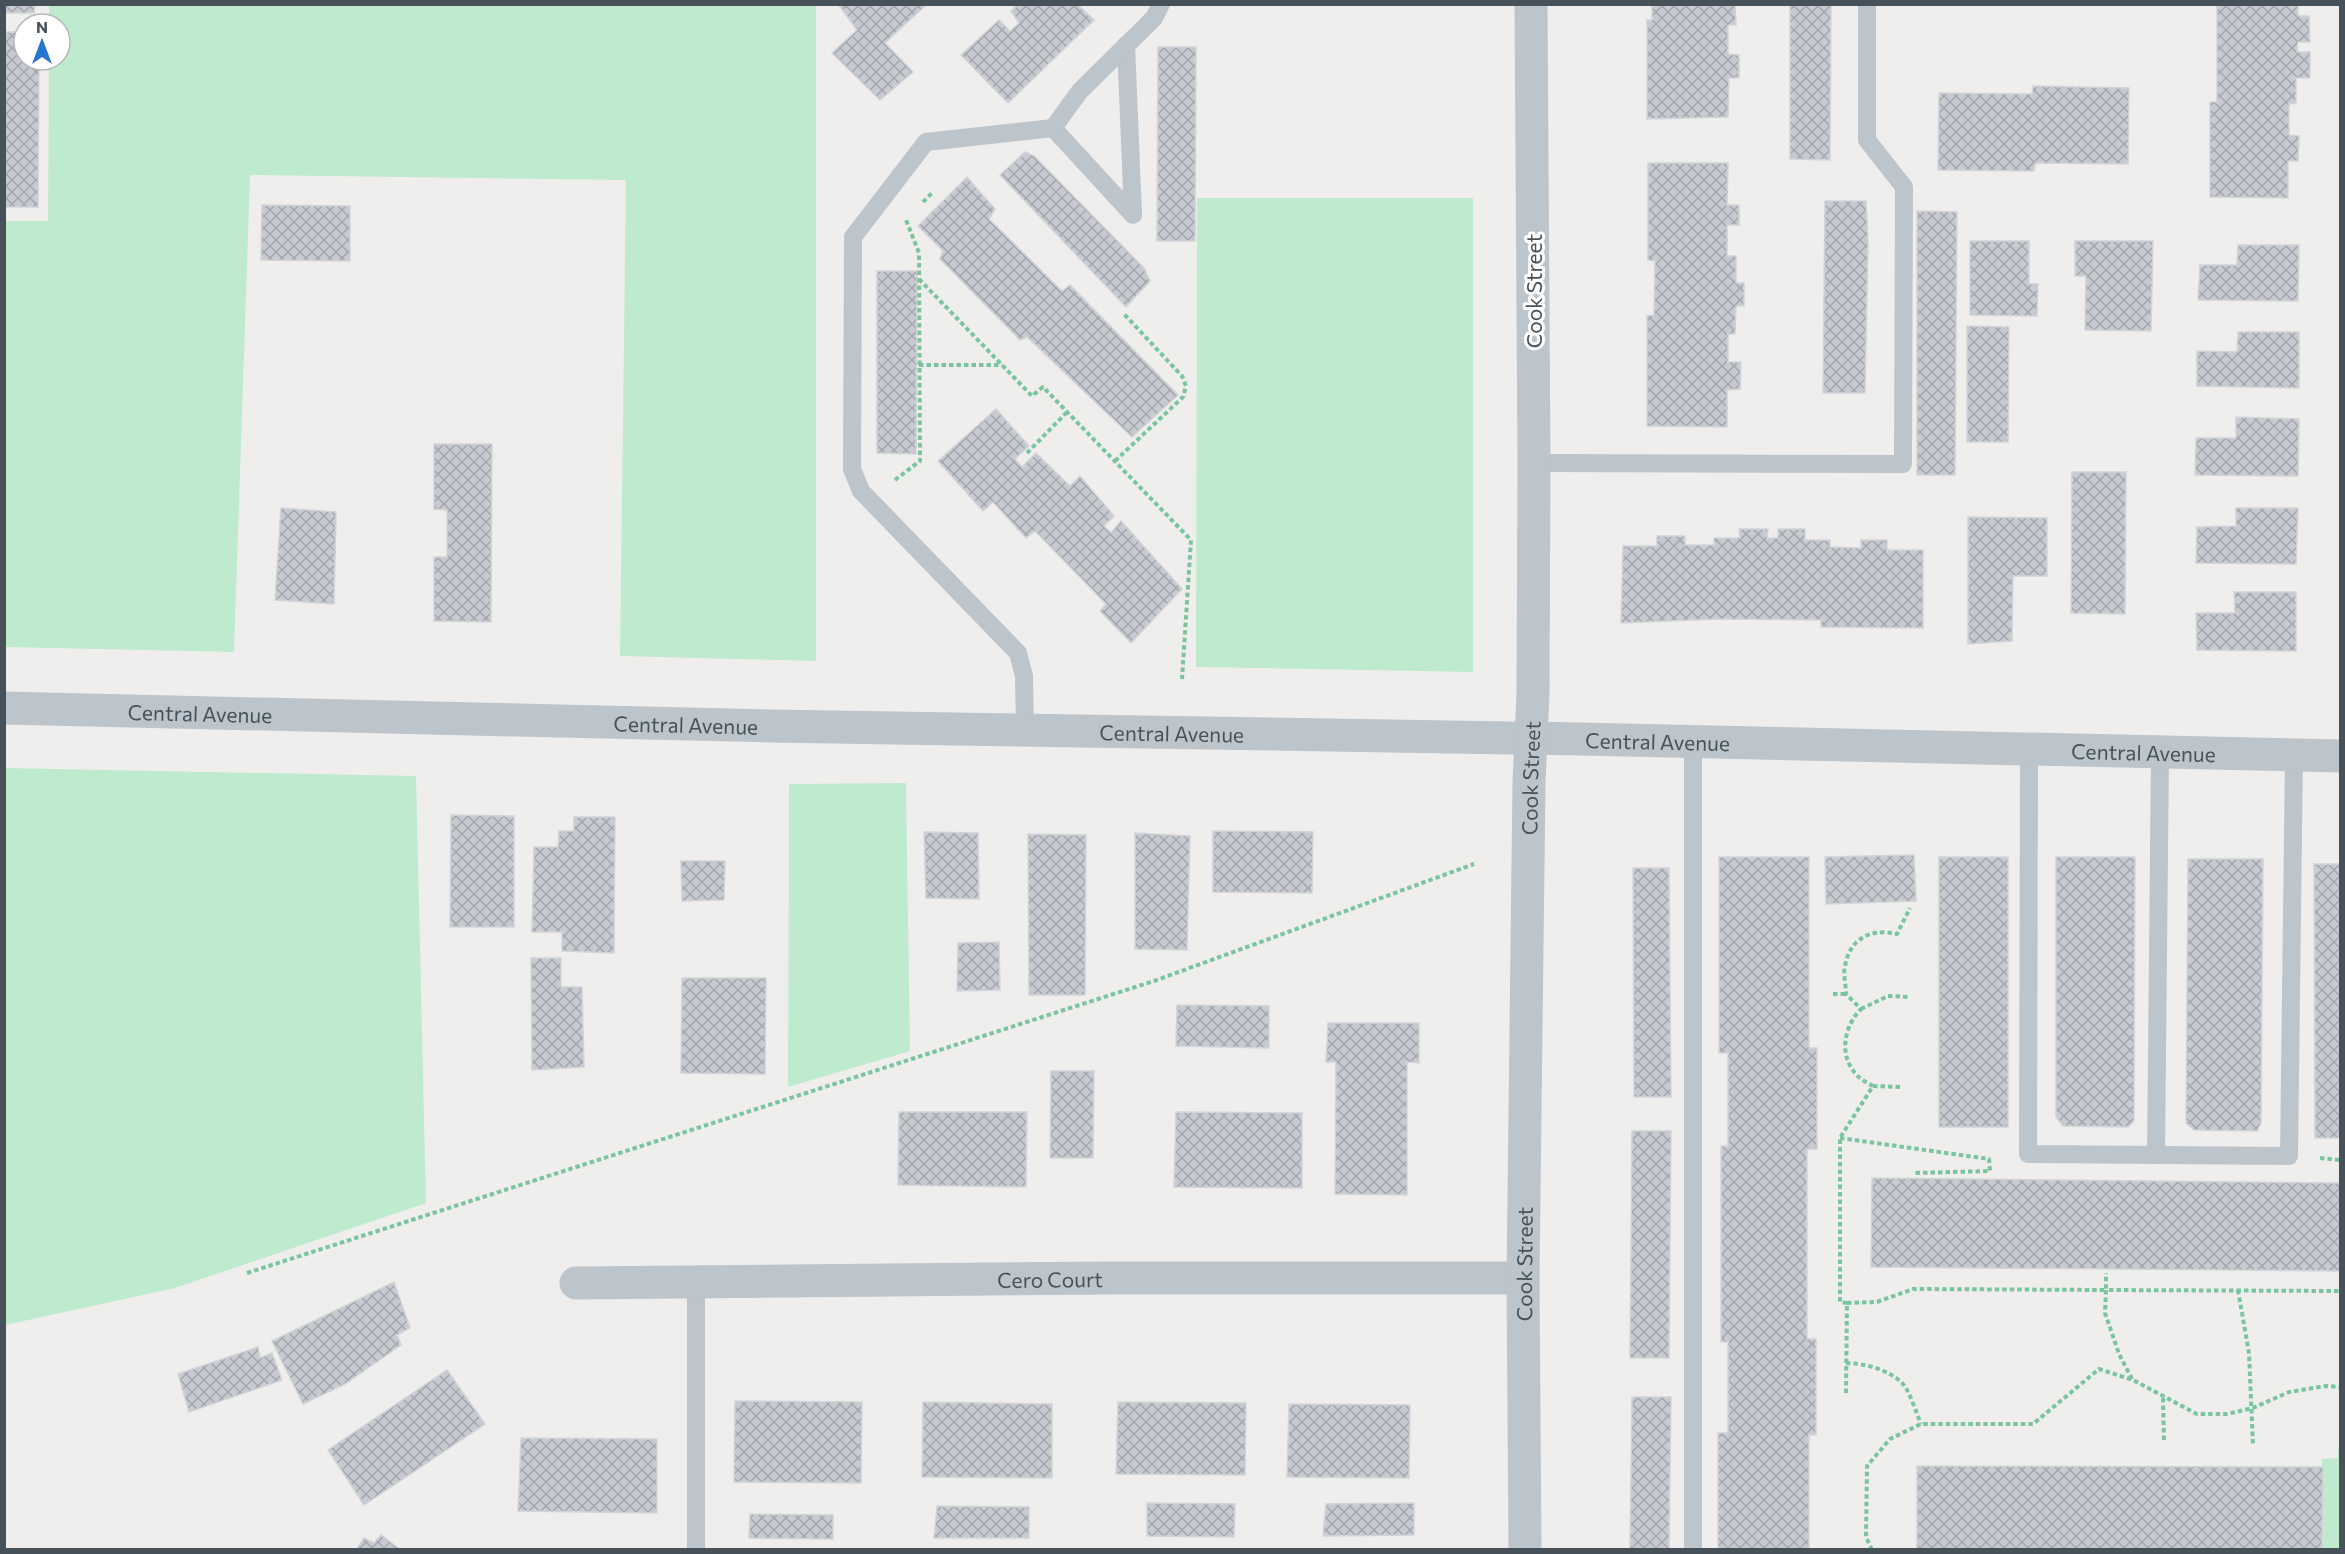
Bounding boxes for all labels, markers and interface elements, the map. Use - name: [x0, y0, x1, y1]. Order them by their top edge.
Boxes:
- north arrow: [12, 12, 72, 72]
- text: N: [36, 17, 48, 36]
- street label: Cook Street: [1521, 234, 1546, 348]
- street label: Central Avenue: [127, 698, 273, 727]
- street label: Central Avenue: [613, 710, 758, 738]
- street label: Central Avenue: [1099, 719, 1244, 746]
- street label: Cook Street: [1516, 720, 1544, 835]
- street label: Central Avenue: [1585, 727, 1730, 755]
- street label: Central Avenue: [2071, 737, 2216, 766]
- street label: Cook Street: [1510, 1207, 1536, 1321]
- street label: Cero Court: [997, 1266, 1103, 1292]

